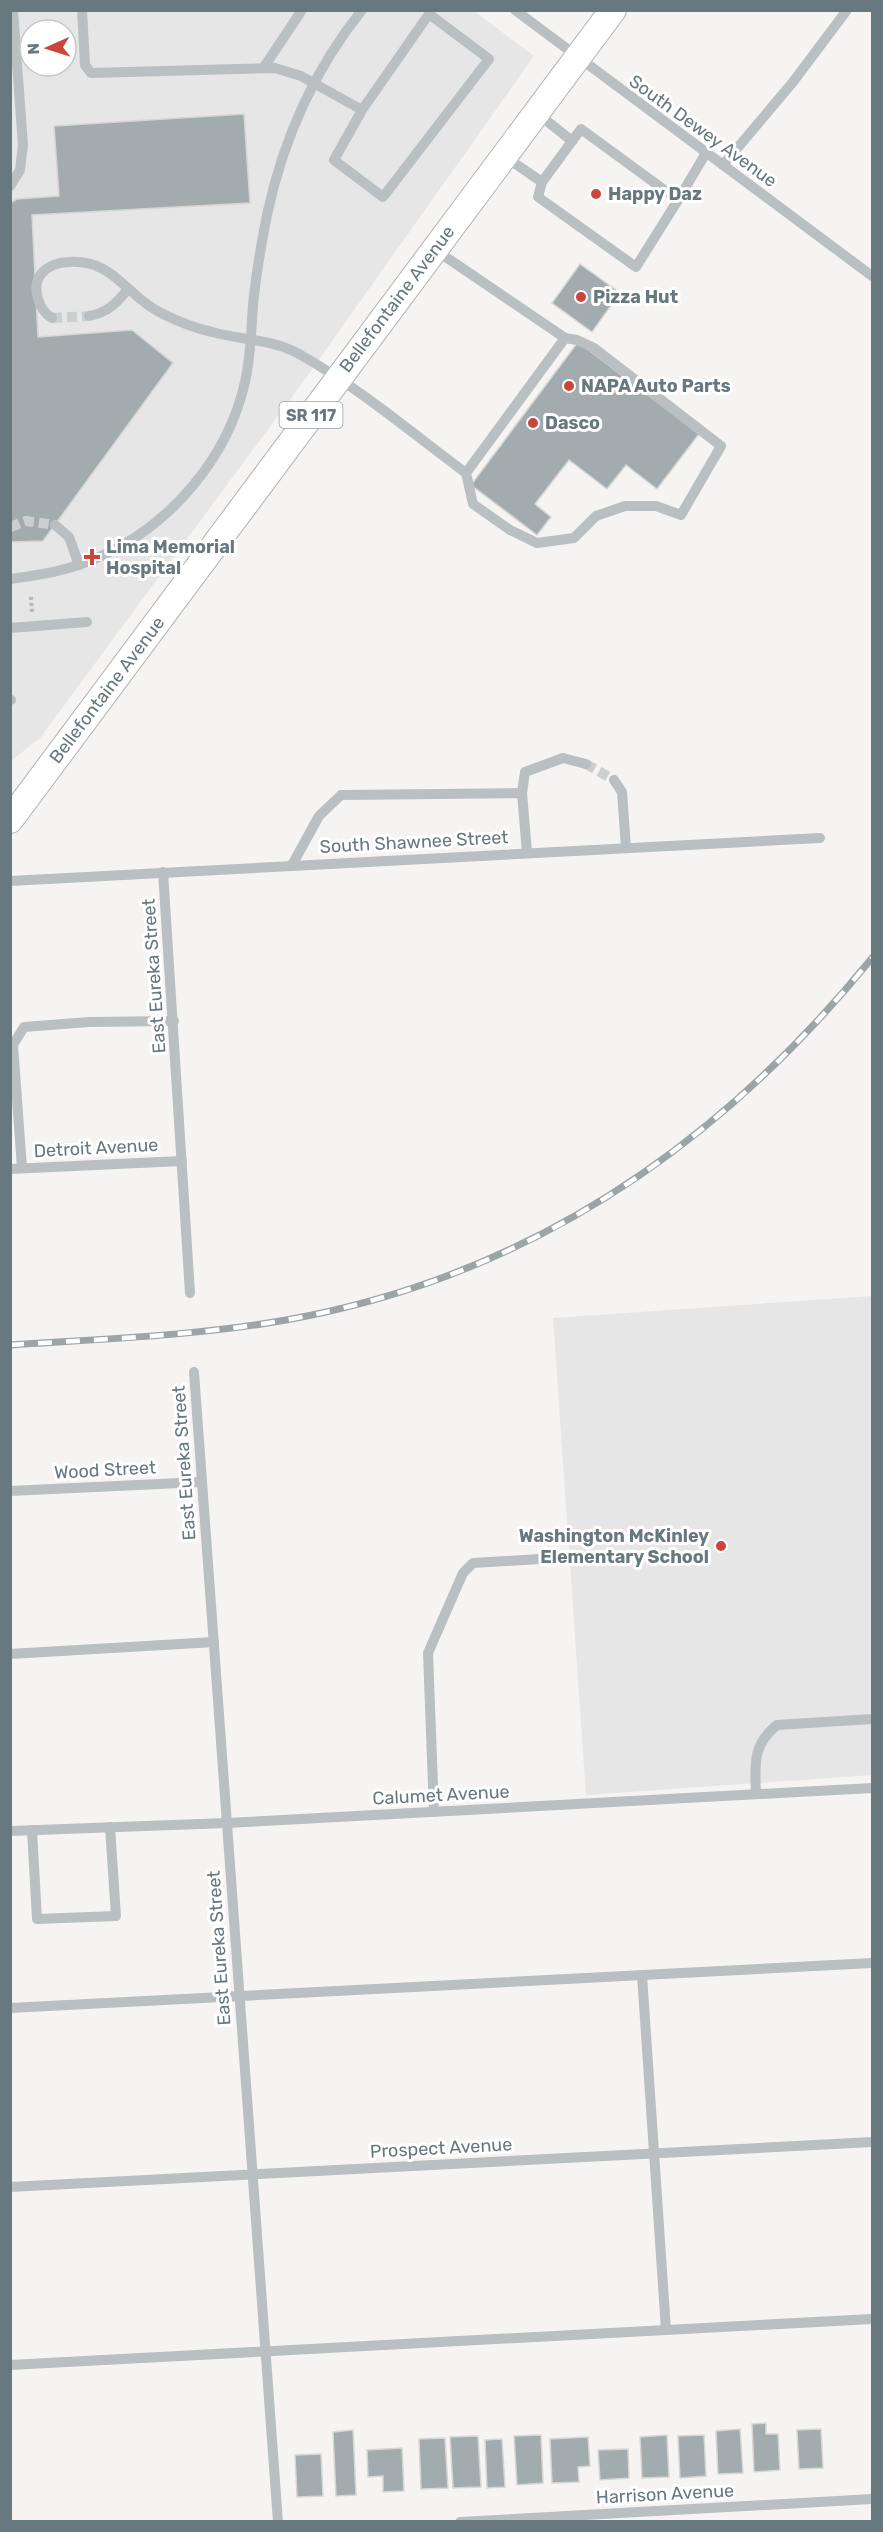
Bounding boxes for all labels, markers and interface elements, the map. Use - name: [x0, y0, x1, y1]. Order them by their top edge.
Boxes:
- north arrow: [18, 18, 78, 78]
- text: N: [24, 43, 43, 55]
- street label: South Dewey Avenue: [625, 70, 781, 192]
- place label: Happy Daz: [608, 183, 702, 205]
- marker: Happy Daz: [589, 187, 603, 201]
- street label: Bellefontaine Avenue: [335, 221, 459, 377]
- place label: Pizza Hut: [593, 286, 678, 308]
- marker: Pizza Hut: [574, 290, 588, 304]
- place label: NAPA Auto Parts: [581, 375, 731, 397]
- marker: NAPA Auto Parts: [562, 379, 576, 393]
- road number: SR 117: [280, 402, 342, 428]
- place label: Dasco: [545, 412, 600, 434]
- marker: Dasco: [526, 416, 540, 430]
- place label: Lima Memorial Hospital: [106, 536, 235, 579]
- marker: Lima Memorial Hospital: [83, 548, 101, 566]
- street label: Bellefontaine Avenue: [45, 612, 169, 768]
- street label: South Shawnee Street: [319, 826, 509, 858]
- street label: East Eureka Street: [138, 898, 170, 1054]
- street label: Detroit Avenue: [33, 1134, 159, 1162]
- street label: East Eureka Street: [168, 1385, 200, 1541]
- street label: Wood Street: [54, 1456, 156, 1484]
- place label: Washington McKinley Elementary School: [519, 1525, 709, 1568]
- marker: Washington McKinley Elementary School: [714, 1539, 728, 1553]
- street label: Calumet Avenue: [372, 1780, 510, 1810]
- street label: East Eureka Street: [203, 1870, 235, 2026]
- street label: Prospect Avenue: [369, 2133, 513, 2163]
- street label: Harrison Avenue: [595, 2479, 735, 2509]

